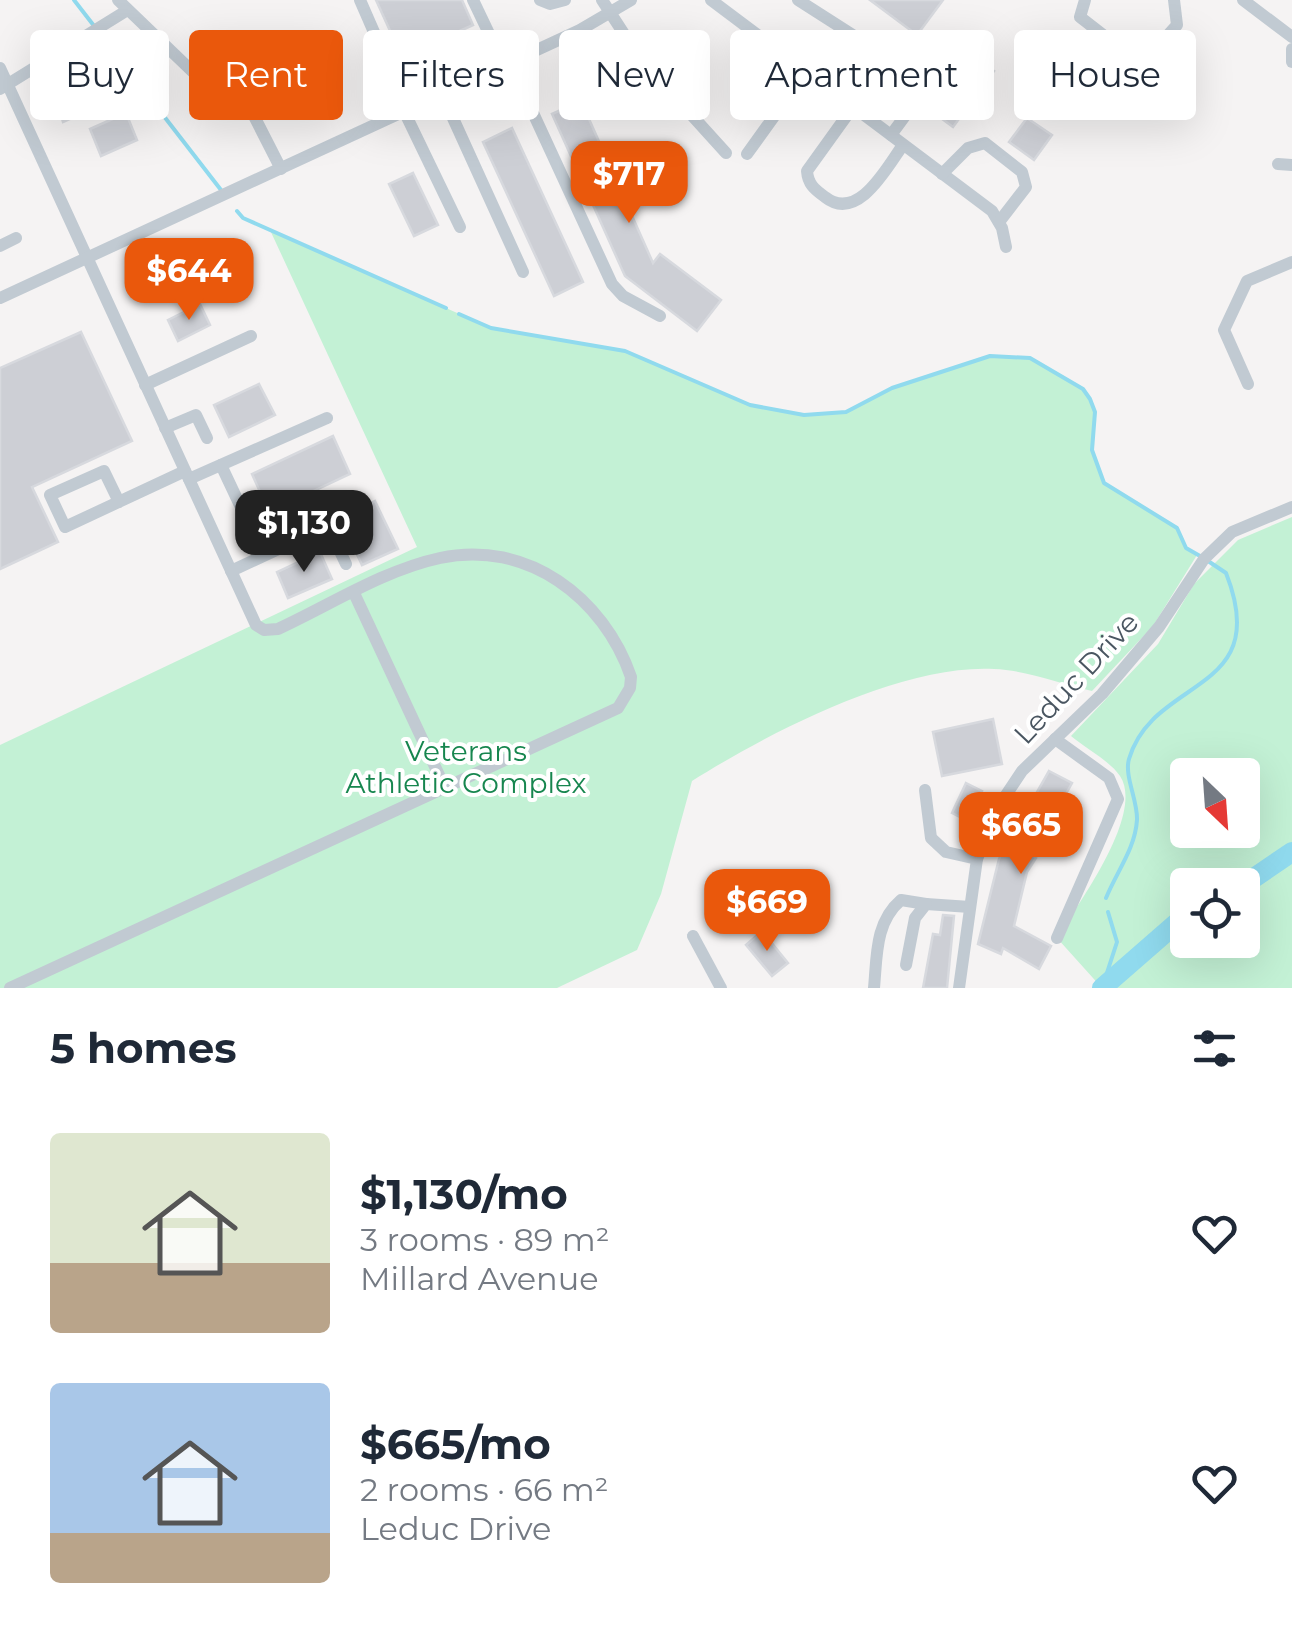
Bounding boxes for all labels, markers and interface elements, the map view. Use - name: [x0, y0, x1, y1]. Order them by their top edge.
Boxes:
- chip: Buy: [30, 30, 169, 120]
- chip: Rent: [189, 30, 343, 120]
- chip: Filters: [363, 30, 539, 120]
- chip: New: [559, 30, 710, 120]
- chip: Apartment: [730, 30, 994, 120]
- chip: House: [1014, 30, 1196, 120]
- pin: $717: [570, 141, 688, 226]
- text: $717: [593, 154, 665, 193]
- pin: $644: [130, 238, 248, 323]
- text: $644: [147, 251, 231, 290]
- pin: $1,130: [223, 490, 385, 575]
- text: $1,130: [257, 503, 351, 542]
- street label: Leduc Drive: [1006, 605, 1146, 751]
- park label: Veterans Athletic Complex: [345, 734, 587, 800]
- north arrow: [1170, 758, 1260, 848]
- map controls: [1170, 758, 1260, 958]
- pin: $665: [962, 792, 1080, 877]
- text: $665: [981, 805, 1061, 844]
- button: locate: [1170, 868, 1260, 958]
- pin: $669: [708, 869, 826, 954]
- text: $669: [726, 882, 808, 921]
- icon: filters: [1187, 1021, 1242, 1076]
- text: 5 homes: [50, 1022, 237, 1074]
- text: $1,130/mo: [360, 1168, 568, 1220]
- icon: home: [130, 1173, 250, 1293]
- icon: heart: [1187, 1206, 1242, 1261]
- text: 3 rooms · 89 m²: [360, 1220, 609, 1259]
- text: Millard Avenue: [360, 1259, 599, 1298]
- text: $665/mo: [360, 1418, 551, 1470]
- icon: home: [130, 1423, 250, 1543]
- icon: heart: [1187, 1456, 1242, 1511]
- text: 2 rooms · 66 m²: [360, 1470, 609, 1509]
- text: Leduc Drive: [360, 1509, 551, 1548]

